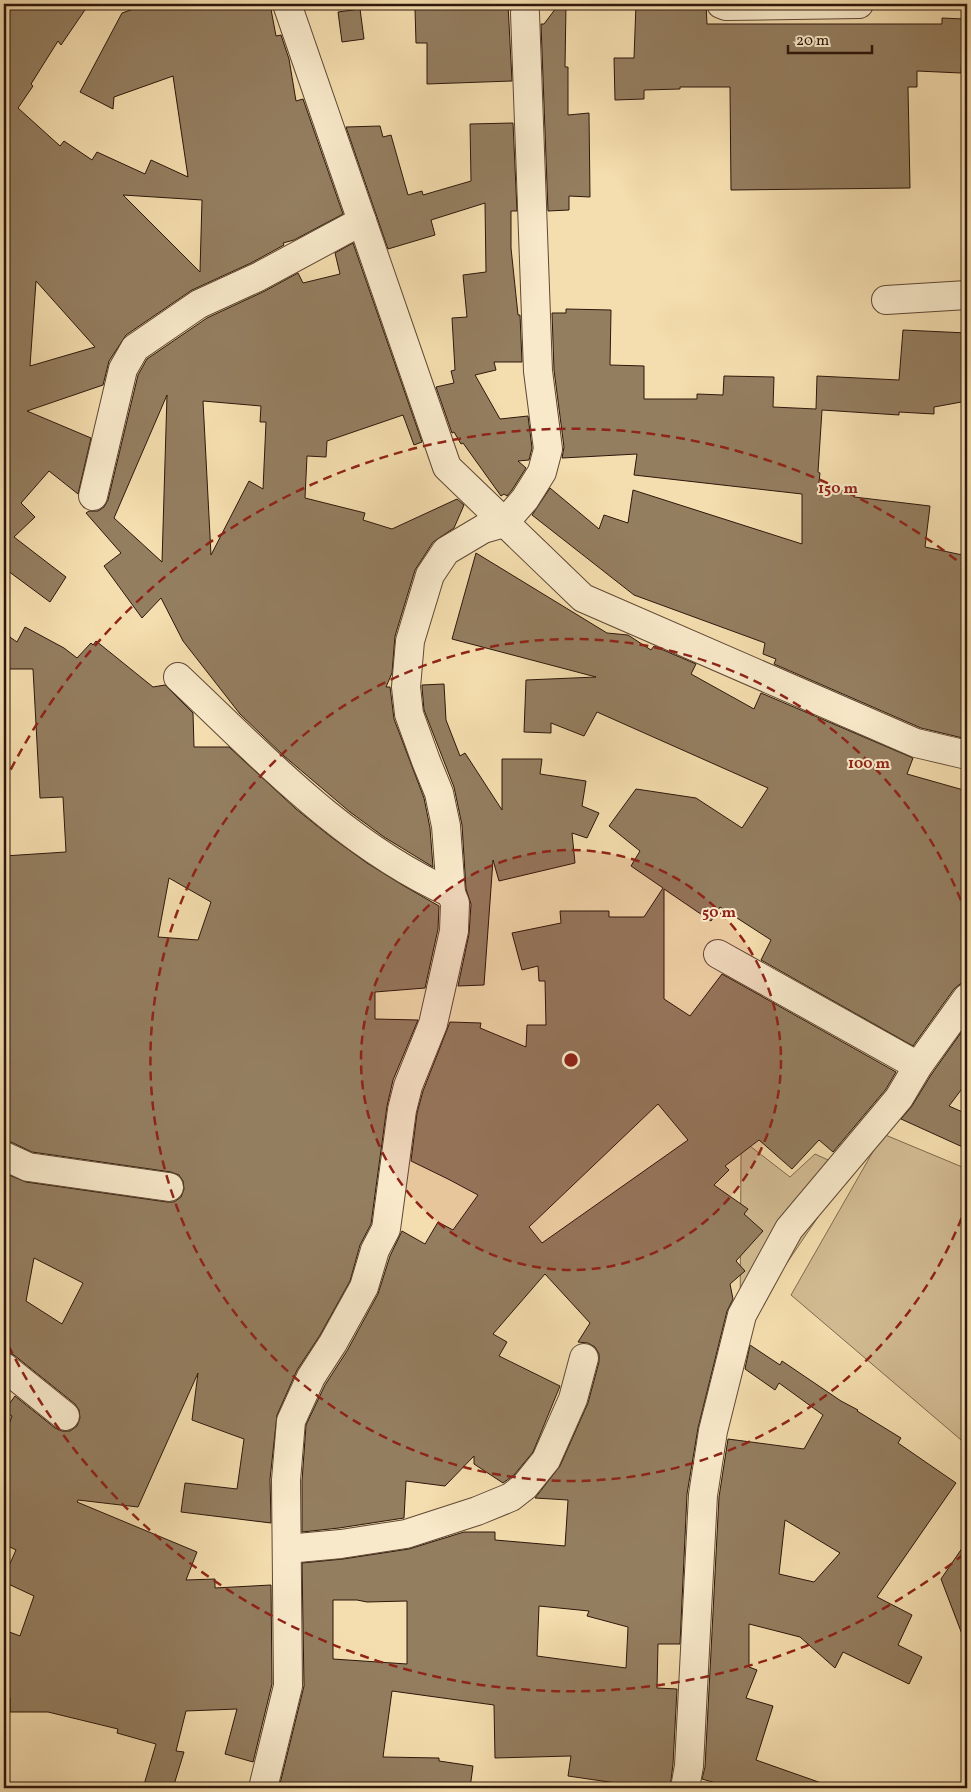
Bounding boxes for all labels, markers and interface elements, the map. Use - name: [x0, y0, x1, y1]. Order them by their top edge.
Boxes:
- scale bar: [788, 22, 872, 54]
- text: 20 m: [796, 31, 829, 52]
- text: 150 m: [818, 479, 858, 500]
- text: 100 m: [848, 754, 891, 775]
- text: 50 m: [702, 903, 736, 924]
- centre of rings: [562, 1051, 580, 1069]

